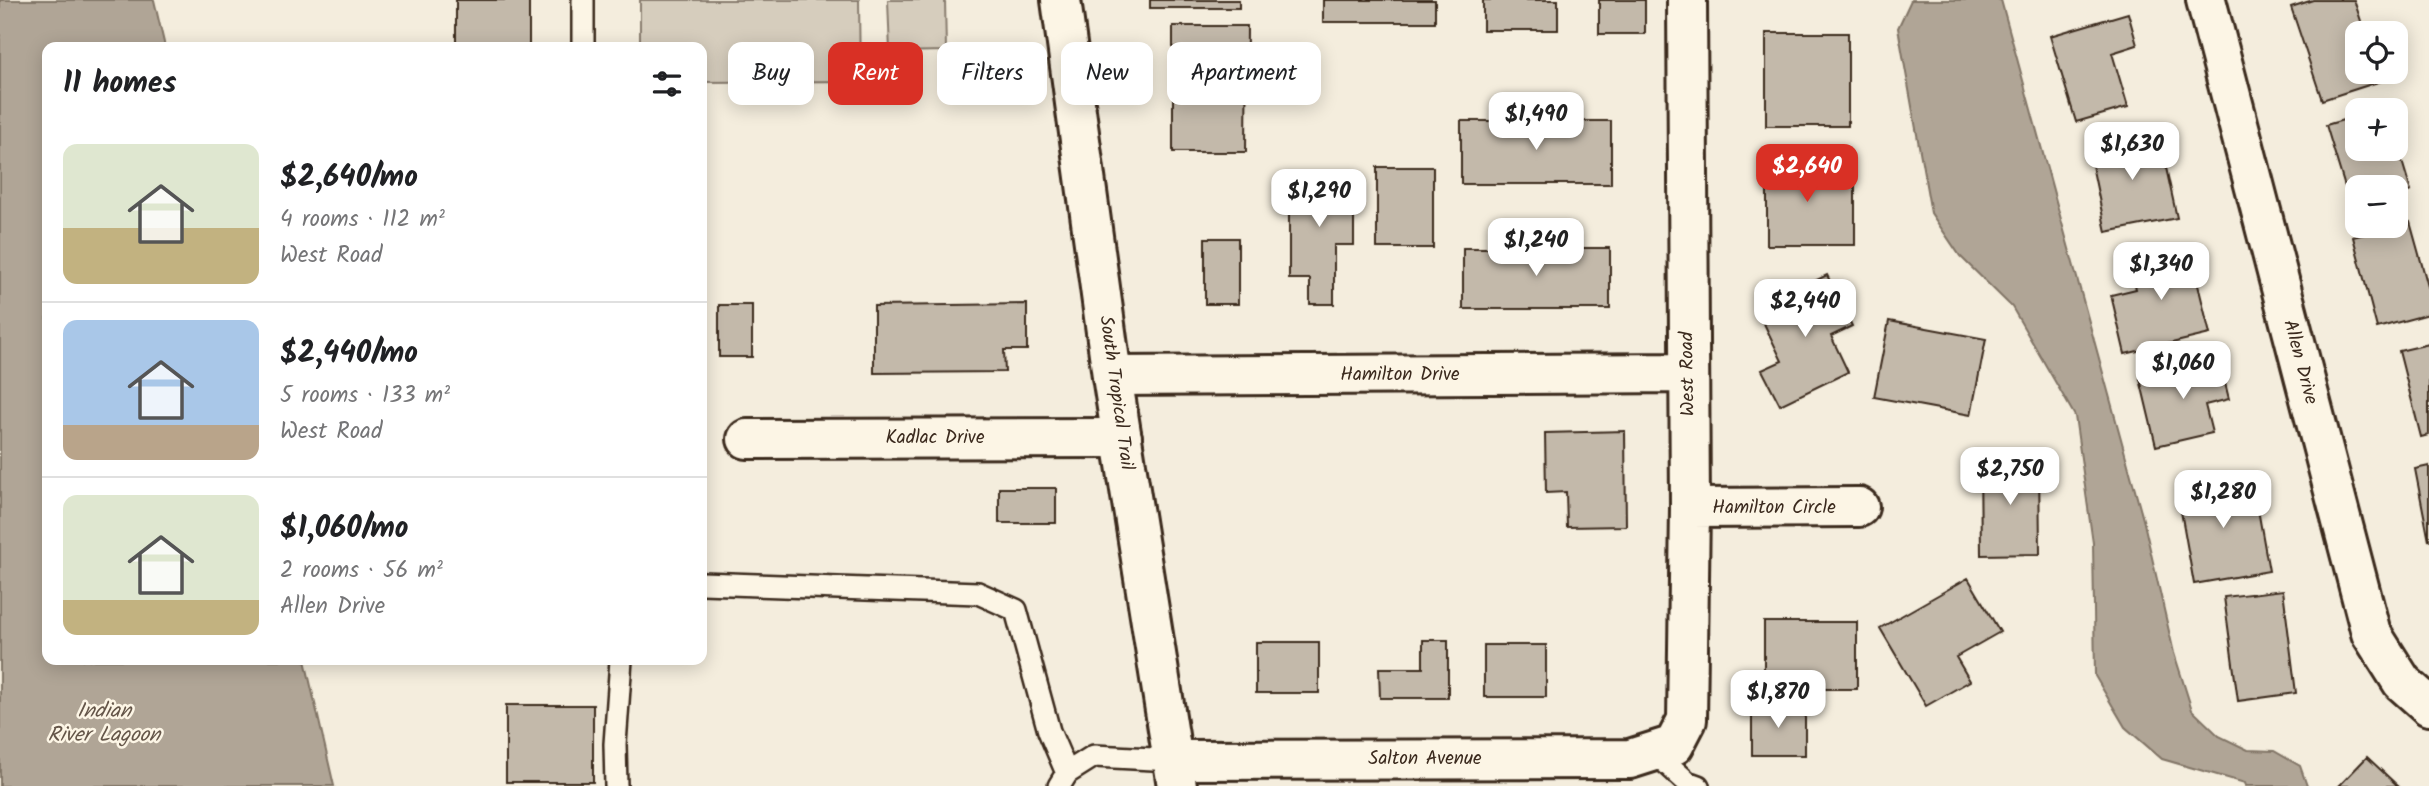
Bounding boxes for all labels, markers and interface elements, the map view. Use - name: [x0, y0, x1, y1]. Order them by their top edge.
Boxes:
- map controls: [2345, 21, 2408, 238]
- button: locate: [2345, 21, 2408, 84]
- chip: Buy: [728, 42, 814, 105]
- chip: Rent: [828, 42, 923, 105]
- chip: Filters: [937, 42, 1047, 105]
- chip: New: [1061, 42, 1153, 105]
- chip: Apartment: [1167, 42, 1321, 105]
- text: 11 homes: [63, 60, 176, 108]
- icon: filters: [648, 65, 686, 103]
- pin: $1,490: [1479, 92, 1593, 152]
- text: $1,490: [1505, 97, 1567, 133]
- button: +: [2345, 98, 2408, 161]
- pin: $1,630: [2075, 122, 2189, 182]
- text: $1,630: [2100, 127, 2164, 163]
- pin: $2,640: [1750, 144, 1864, 204]
- text: $2,640: [1772, 149, 1842, 185]
- text: $2,640/mo: [280, 154, 418, 202]
- pin: $1,290: [1262, 170, 1376, 229]
- icon: home: [119, 172, 203, 256]
- text: $1,290: [1287, 174, 1351, 210]
- button: −: [2345, 175, 2408, 238]
- text: 4 rooms · 112 m²: [280, 202, 445, 238]
- pin: $1,240: [1479, 218, 1593, 278]
- text: $1,240: [1504, 223, 1568, 259]
- text: West Road: [280, 238, 382, 274]
- pin: $1,340: [2104, 243, 2218, 302]
- text: $1,340: [2129, 247, 2193, 283]
- pin: $2,440: [1748, 280, 1862, 339]
- text: $2,440: [1770, 284, 1840, 320]
- street label: South Tropical Trail: [1090, 314, 1142, 473]
- street label: Allen Drive: [2274, 316, 2326, 408]
- text: $2,440/mo: [280, 330, 418, 378]
- street label: West Road: [1672, 331, 1704, 417]
- pin: $1,060: [2126, 342, 2240, 401]
- text: $1,060: [2152, 346, 2214, 382]
- icon: home: [119, 348, 203, 432]
- street label: Hamilton Drive: [1340, 360, 1460, 390]
- text: 5 rooms · 133 m²: [280, 378, 450, 414]
- text: West Road: [280, 414, 382, 450]
- street label: Kadlac Drive: [886, 423, 985, 453]
- pin: $2,750: [1953, 448, 2067, 507]
- text: $2,750: [1976, 452, 2044, 488]
- pin: $1,280: [2166, 470, 2280, 530]
- text: $1,280: [2190, 475, 2256, 511]
- street label: Hamilton Circle: [1712, 493, 1836, 523]
- text: $1,060/mo: [280, 505, 408, 553]
- icon: home: [119, 523, 203, 607]
- text: 2 rooms · 56 m²: [280, 553, 443, 589]
- text: Allen Drive: [280, 589, 385, 625]
- pin: $1,870: [1721, 670, 1835, 730]
- text: $1,870: [1747, 675, 1809, 711]
- water label: Indian River Lagoon: [48, 695, 162, 752]
- street label: Salton Avenue: [1368, 744, 1482, 774]

